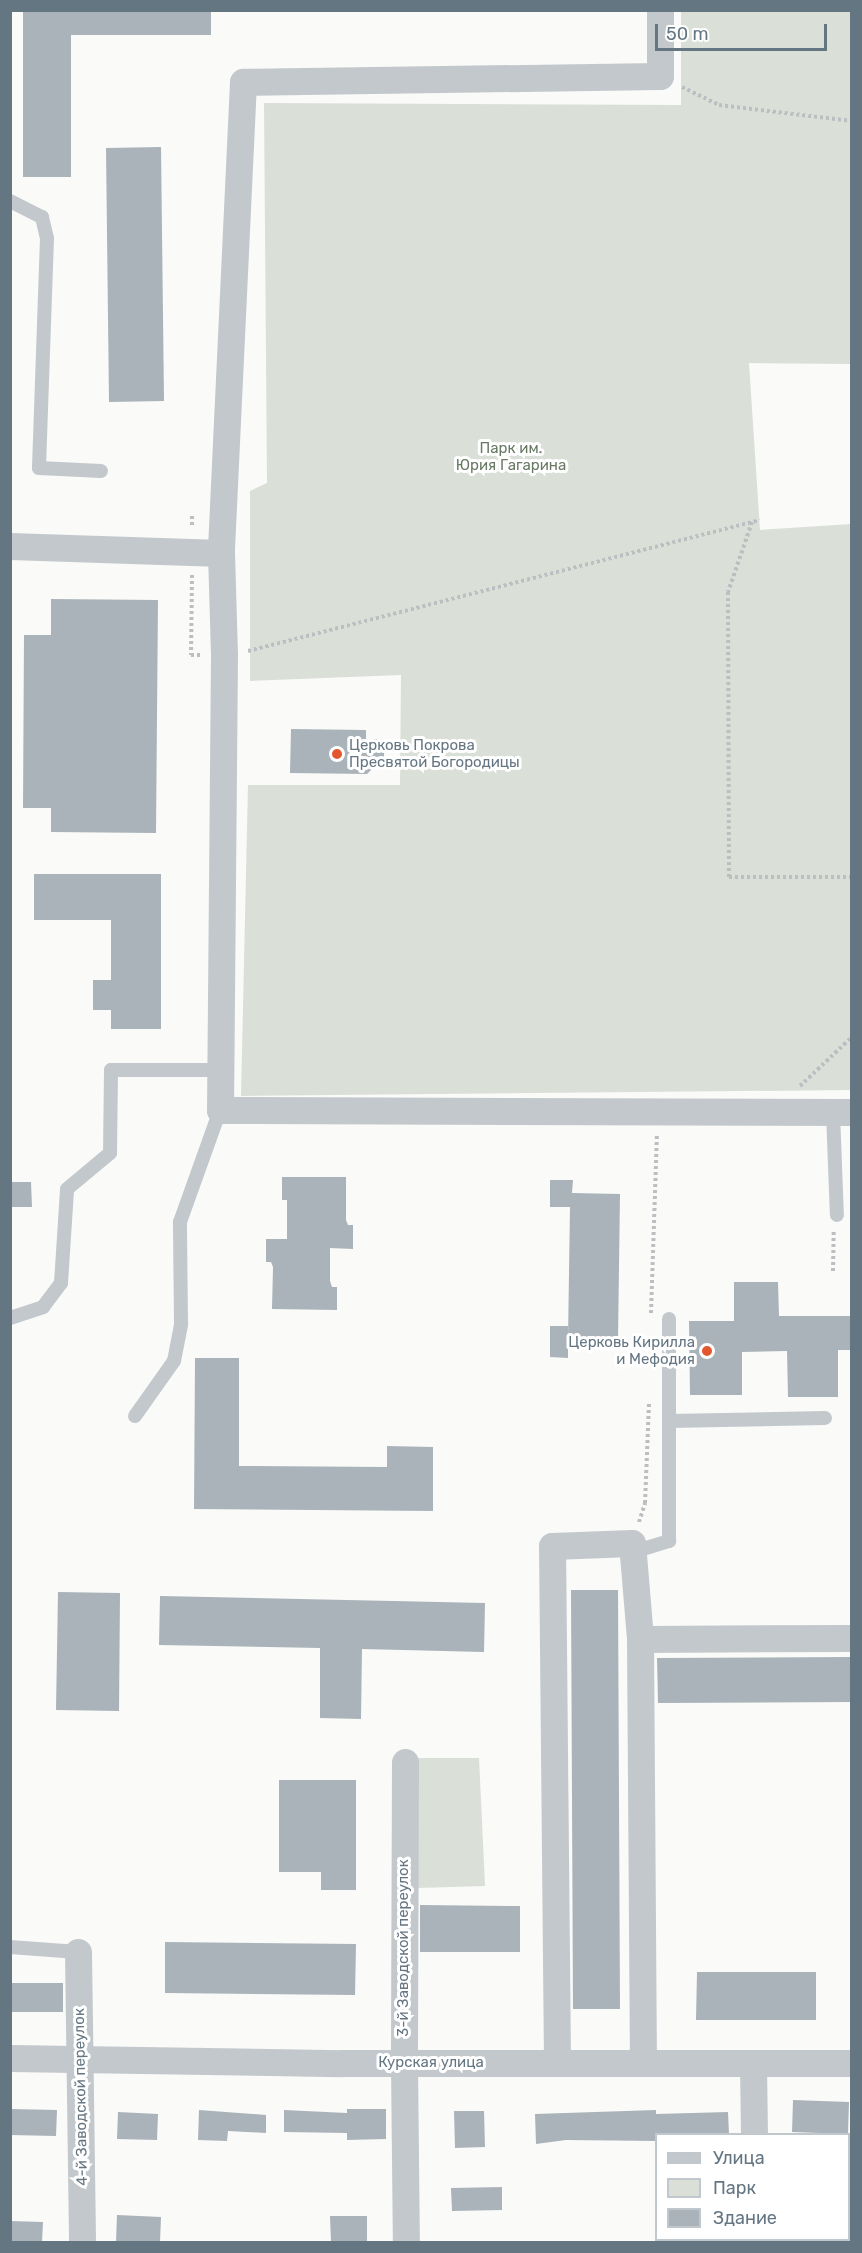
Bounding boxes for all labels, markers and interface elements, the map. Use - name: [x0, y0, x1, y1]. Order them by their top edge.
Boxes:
- scale bar: [658, 12, 830, 50]
- text: 50 m: [666, 23, 709, 45]
- park label: Парк им. Юрия Гагарина: [456, 439, 566, 474]
- place label: Церковь Покрова Пресвятой Богородицы: [349, 736, 520, 771]
- marker: Церковь Покрова Пресвятой Богородицы: [330, 747, 344, 761]
- place label: Церковь Кирилла и Мефодия: [568, 1333, 695, 1368]
- marker: Церковь Кирилла и Мефодия: [700, 1344, 714, 1358]
- street label: 3-й Заводской переулок: [395, 1859, 413, 2037]
- street label: 4-й Заводской переулок: [70, 2008, 92, 2186]
- street label: Курская улица: [378, 2054, 484, 2072]
- legend: [655, 2133, 850, 2241]
- text: Улица: [713, 2147, 765, 2169]
- text: Парк: [713, 2177, 756, 2199]
- text: Здание: [713, 2207, 777, 2229]

